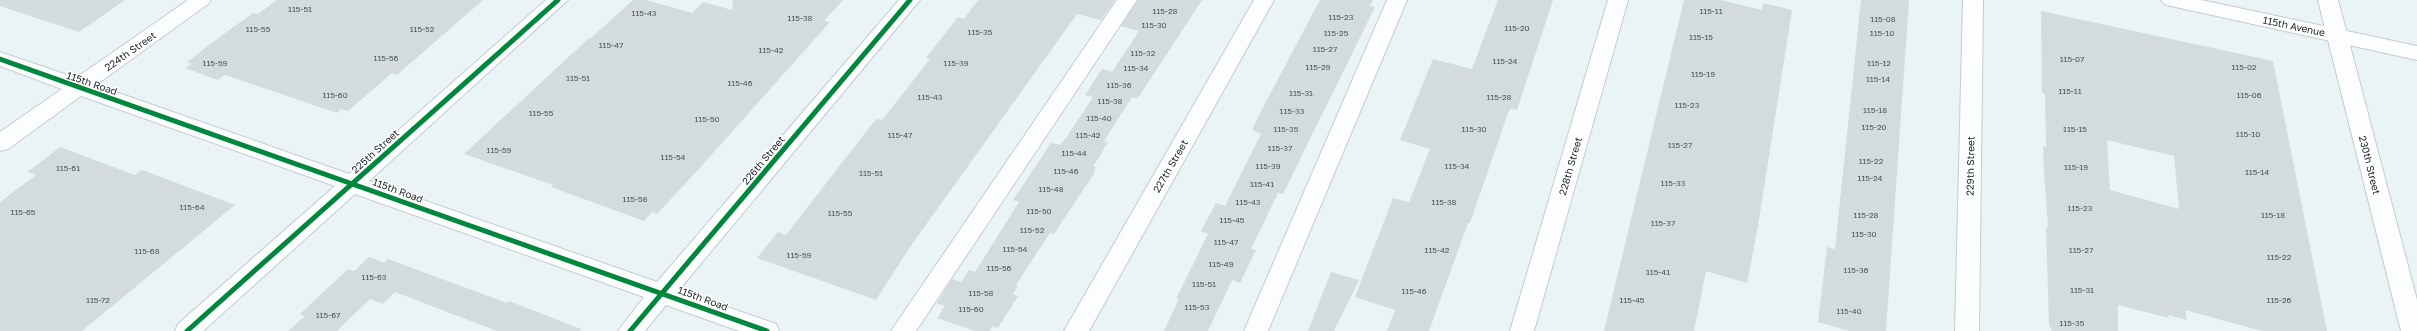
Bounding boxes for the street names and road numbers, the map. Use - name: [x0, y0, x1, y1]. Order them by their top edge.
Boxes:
- street label: 115th Avenue: [2262, 14, 2326, 39]
- street label: 224th Street: [102, 29, 158, 73]
- street label: 115th Road: [65, 69, 119, 97]
- street label: 225th Street: [349, 127, 401, 175]
- street label: 226th Street: [739, 133, 787, 187]
- street label: 230th Street: [2357, 134, 2383, 196]
- street label: 228th Street: [1556, 136, 1584, 196]
- street label: 229th Street: [1963, 136, 1977, 196]
- street label: 227th Street: [1150, 137, 1190, 195]
- street label: 115th Road: [371, 175, 425, 205]
- street label: 115th Road: [676, 283, 730, 313]

